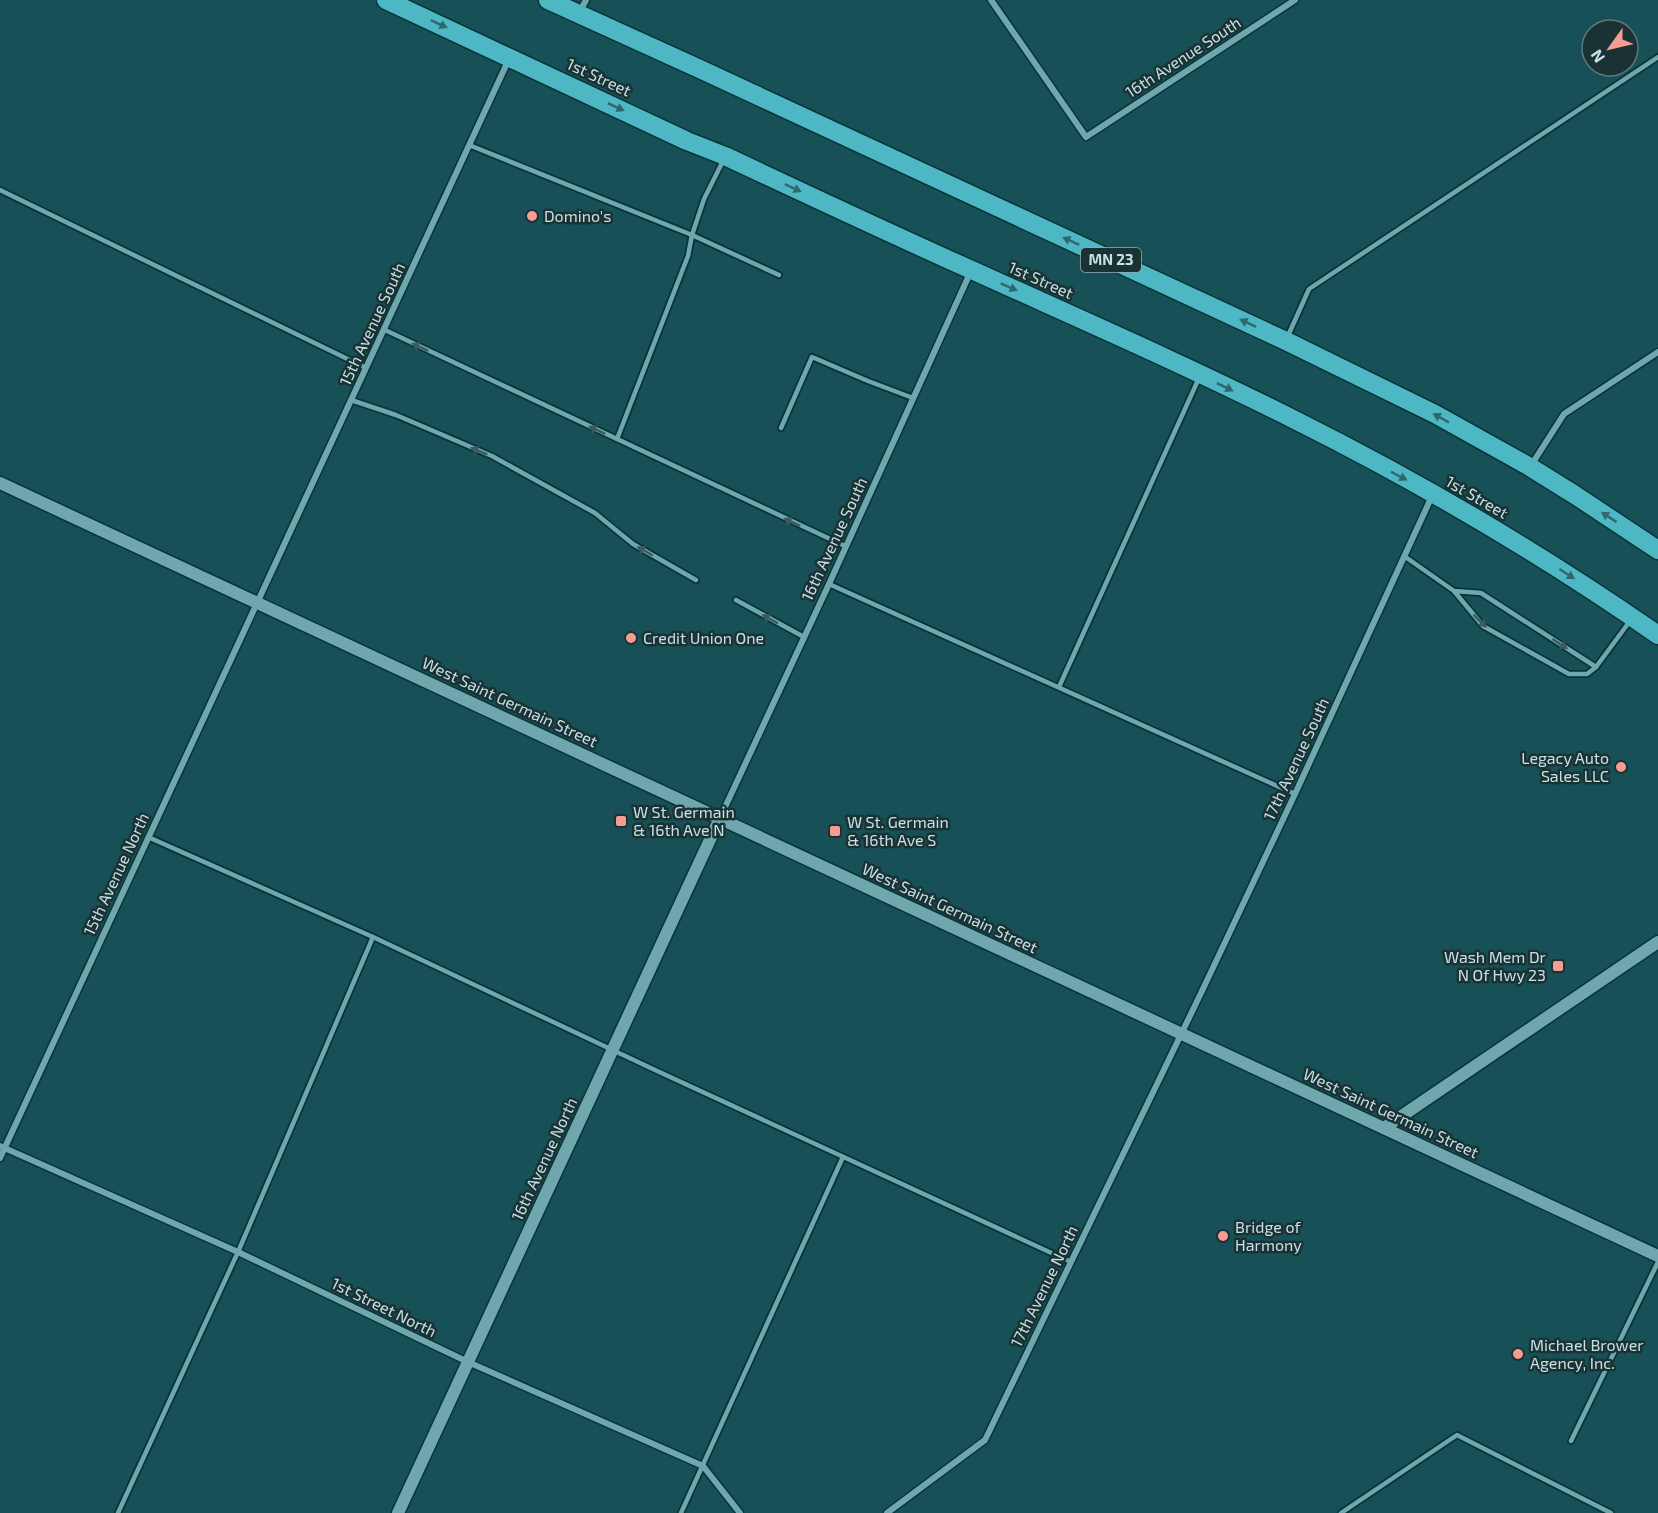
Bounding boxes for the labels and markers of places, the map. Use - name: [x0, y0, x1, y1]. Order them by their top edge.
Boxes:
- place label: Domino's: [544, 206, 611, 225]
- marker: Domino's: [525, 209, 539, 223]
- place label: Credit Union One: [643, 628, 764, 647]
- marker: Credit Union One: [624, 631, 638, 645]
- place label: Legacy Auto Sales LLC: [1521, 748, 1609, 785]
- marker: Legacy Auto Sales LLC: [1614, 760, 1628, 774]
- place label: W St. Germain & 16th Ave N: [633, 802, 735, 839]
- place label: W St. Germain & 16th Ave S: [847, 812, 949, 849]
- marker: W St. Germain & 16th Ave N: [614, 814, 628, 828]
- marker: W St. Germain & 16th Ave S: [828, 824, 842, 838]
- place label: Wash Mem Dr N Of Hwy 23: [1444, 947, 1547, 984]
- marker: Wash Mem Dr N Of Hwy 23: [1551, 959, 1565, 973]
- place label: Bridge of Harmony: [1235, 1217, 1302, 1254]
- marker: Bridge of Harmony: [1216, 1229, 1230, 1243]
- place label: Michael Brower Agency, Inc.: [1530, 1335, 1644, 1372]
- marker: Michael Brower Agency, Inc.: [1511, 1347, 1525, 1361]

